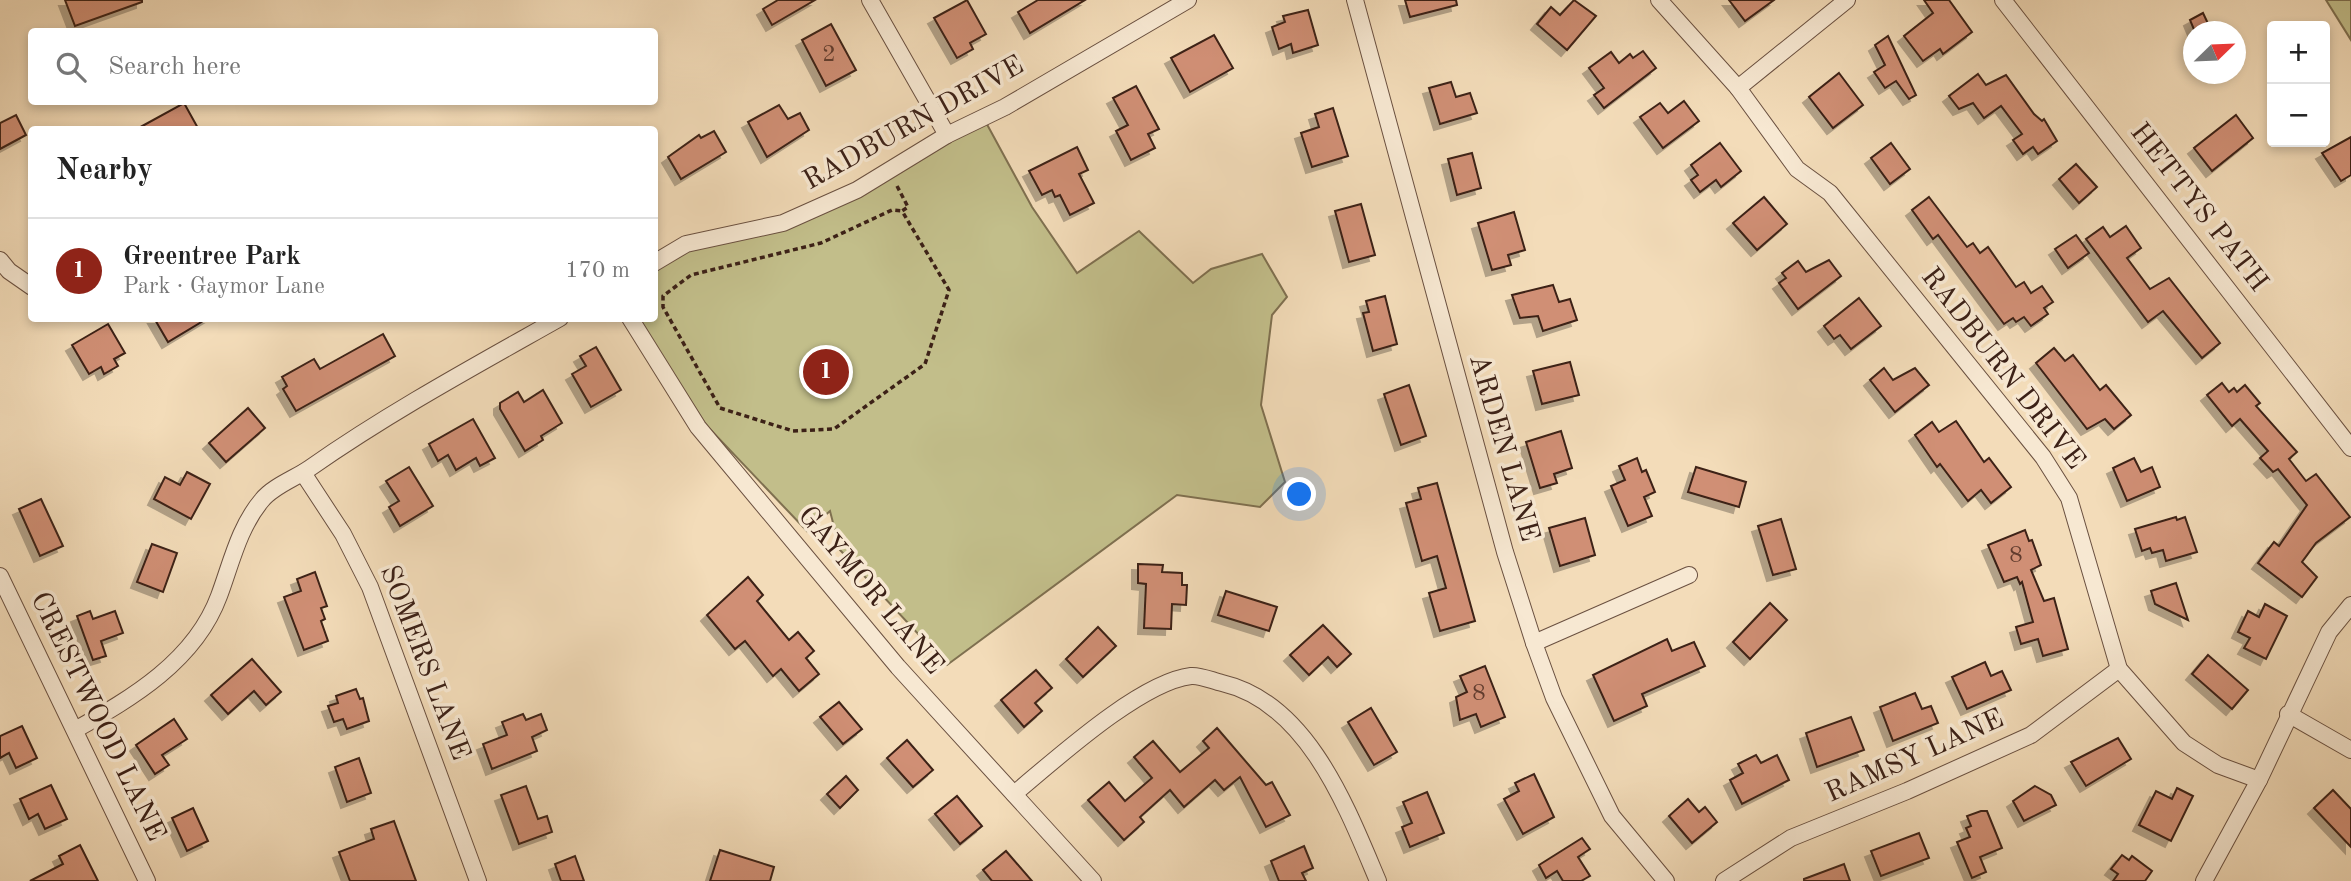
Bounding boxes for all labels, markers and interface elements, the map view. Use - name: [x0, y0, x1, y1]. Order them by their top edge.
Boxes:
- north arrow: [2183, 21, 2246, 84]
- map controls: [2267, 21, 2330, 147]
- button: +: [2267, 21, 2330, 84]
- search box: [28, 28, 658, 105]
- house number: 2: [822, 43, 836, 67]
- icon: search: [52, 48, 90, 86]
- street label: RADBURN DRIVE: [799, 52, 1029, 196]
- text: Search here: [108, 54, 241, 80]
- button: −: [2267, 84, 2330, 147]
- street label: HETTYS PATH: [2124, 119, 2272, 297]
- text: Nearby: [56, 156, 153, 186]
- text: Greentree Park: [123, 244, 301, 270]
- text: 1: [72, 259, 86, 282]
- text: 170 m: [565, 259, 630, 282]
- street label: RADBURN DRIVE: [1915, 263, 2089, 475]
- text: Park · Gaymor Lane: [123, 275, 325, 298]
- pin: 1: [803, 346, 849, 398]
- street label: ARDEN LANE: [1463, 351, 1543, 545]
- your location: [1282, 477, 1316, 511]
- street label: GAYMOR LANE: [792, 502, 948, 680]
- house number: 8: [2009, 544, 2023, 568]
- street label: SOMERS LANE: [374, 562, 474, 764]
- street label: CRESTWOOD LANE: [24, 588, 170, 846]
- house number: 8: [1472, 682, 1486, 706]
- street label: RAMSY LANE: [1822, 705, 2008, 809]

